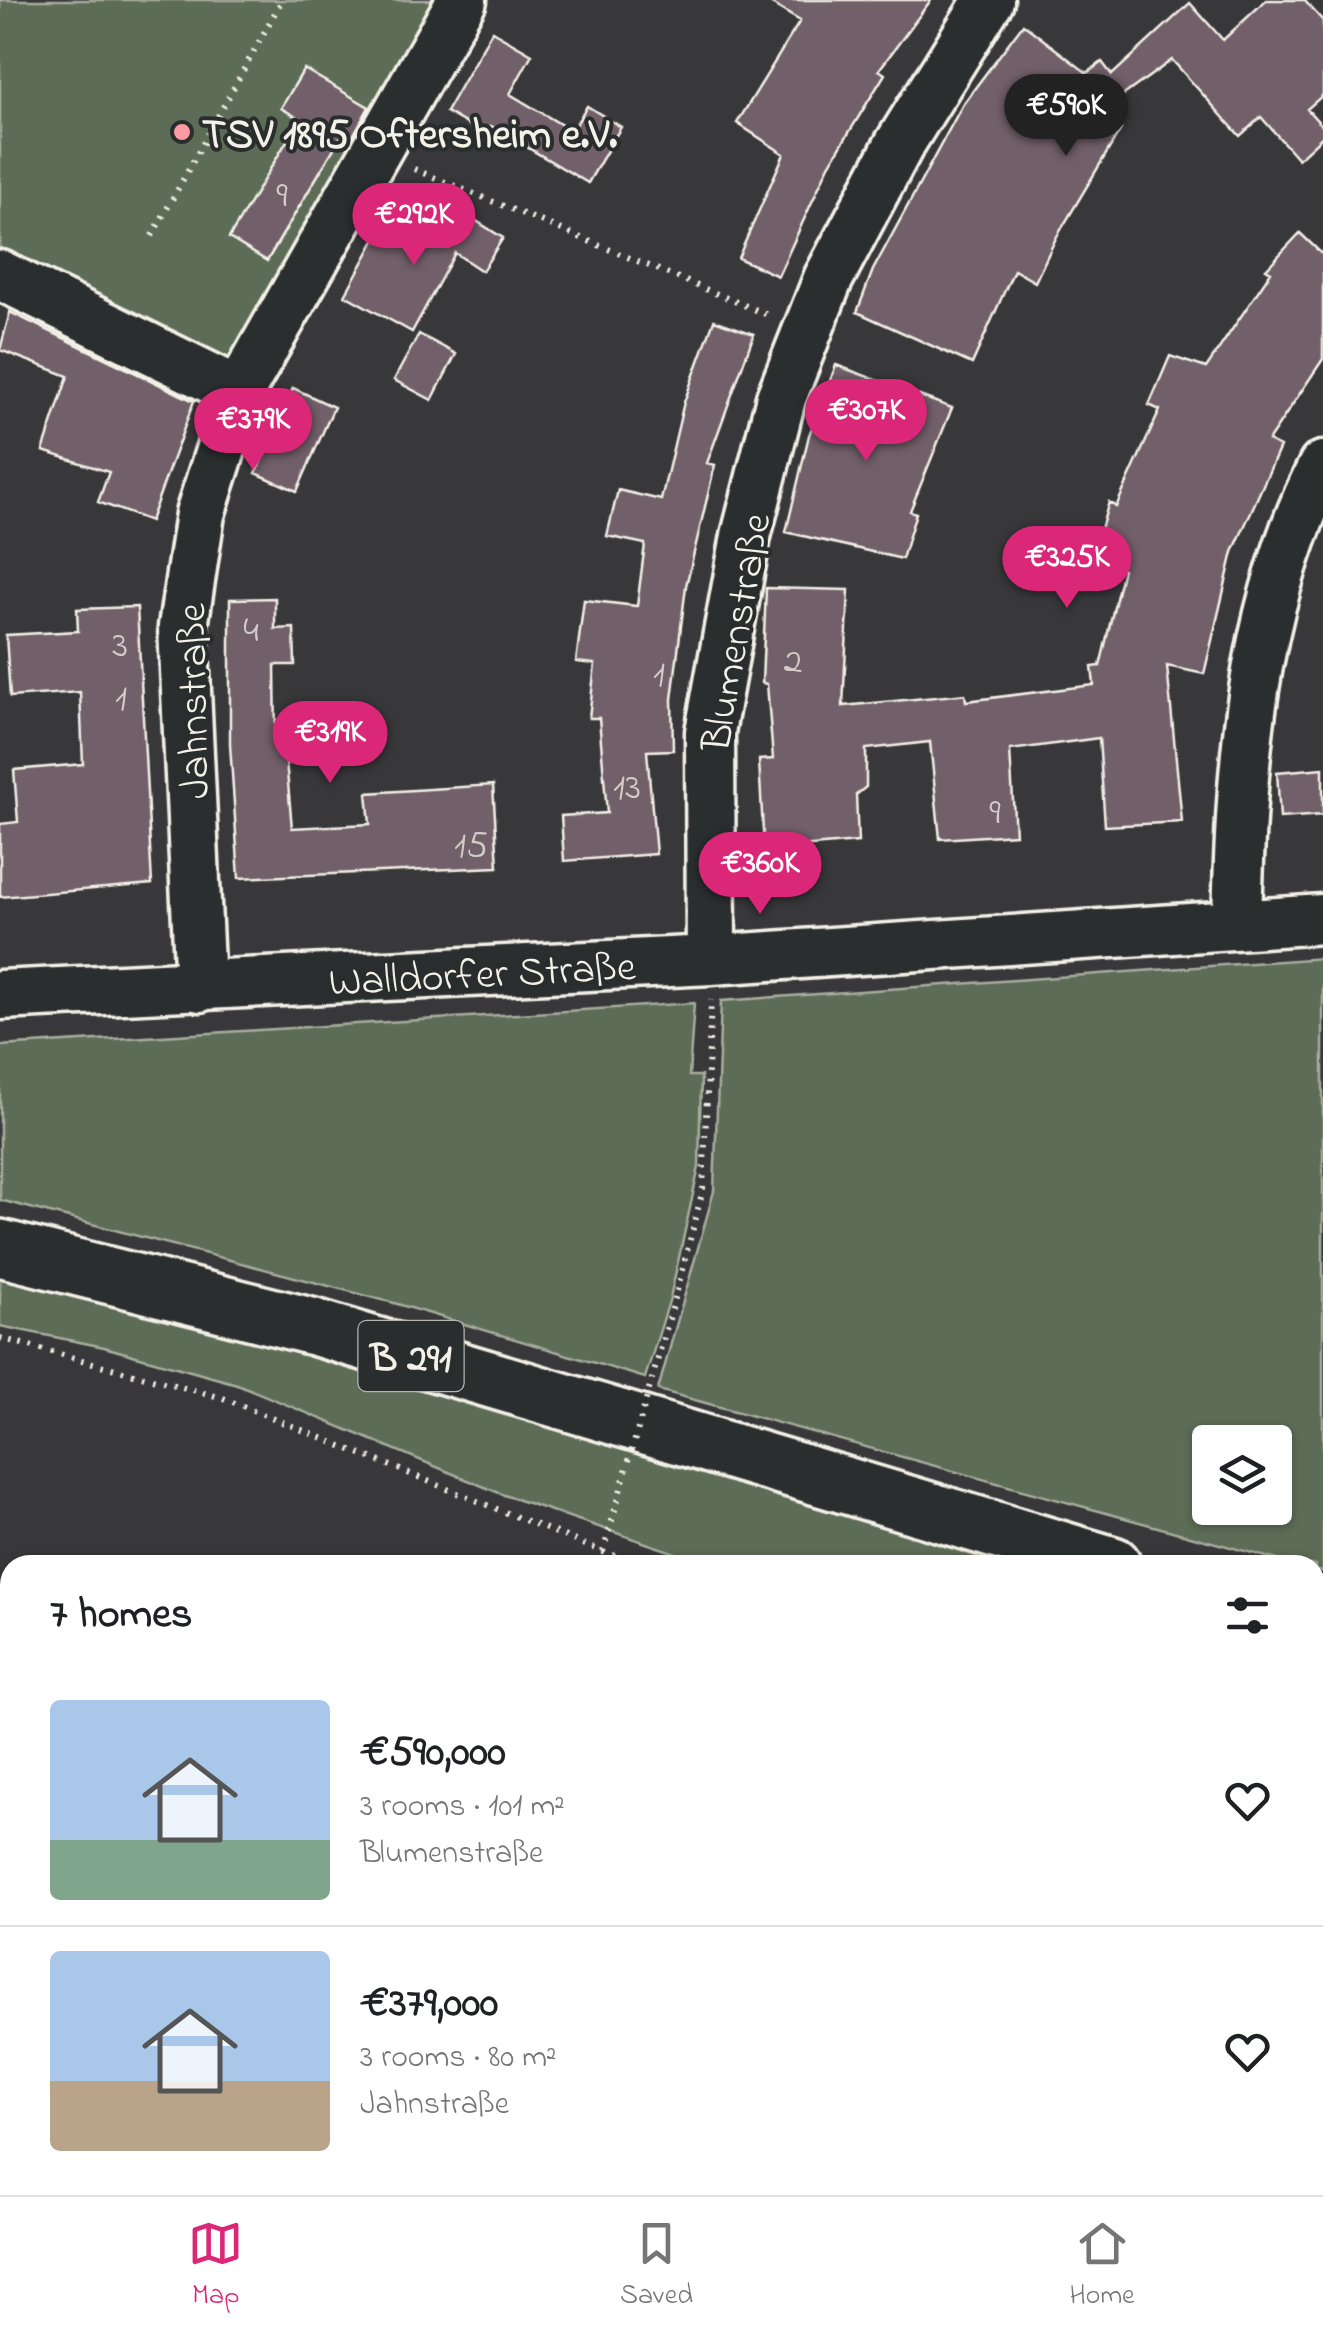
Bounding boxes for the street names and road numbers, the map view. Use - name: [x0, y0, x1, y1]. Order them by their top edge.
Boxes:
- street label: Blumenstraße: [687, 509, 789, 758]
- street label: Jahnstraße: [163, 602, 228, 799]
- street label: Walldorfer Straße: [327, 938, 637, 1015]
- road number: B 291: [358, 1321, 464, 1391]

